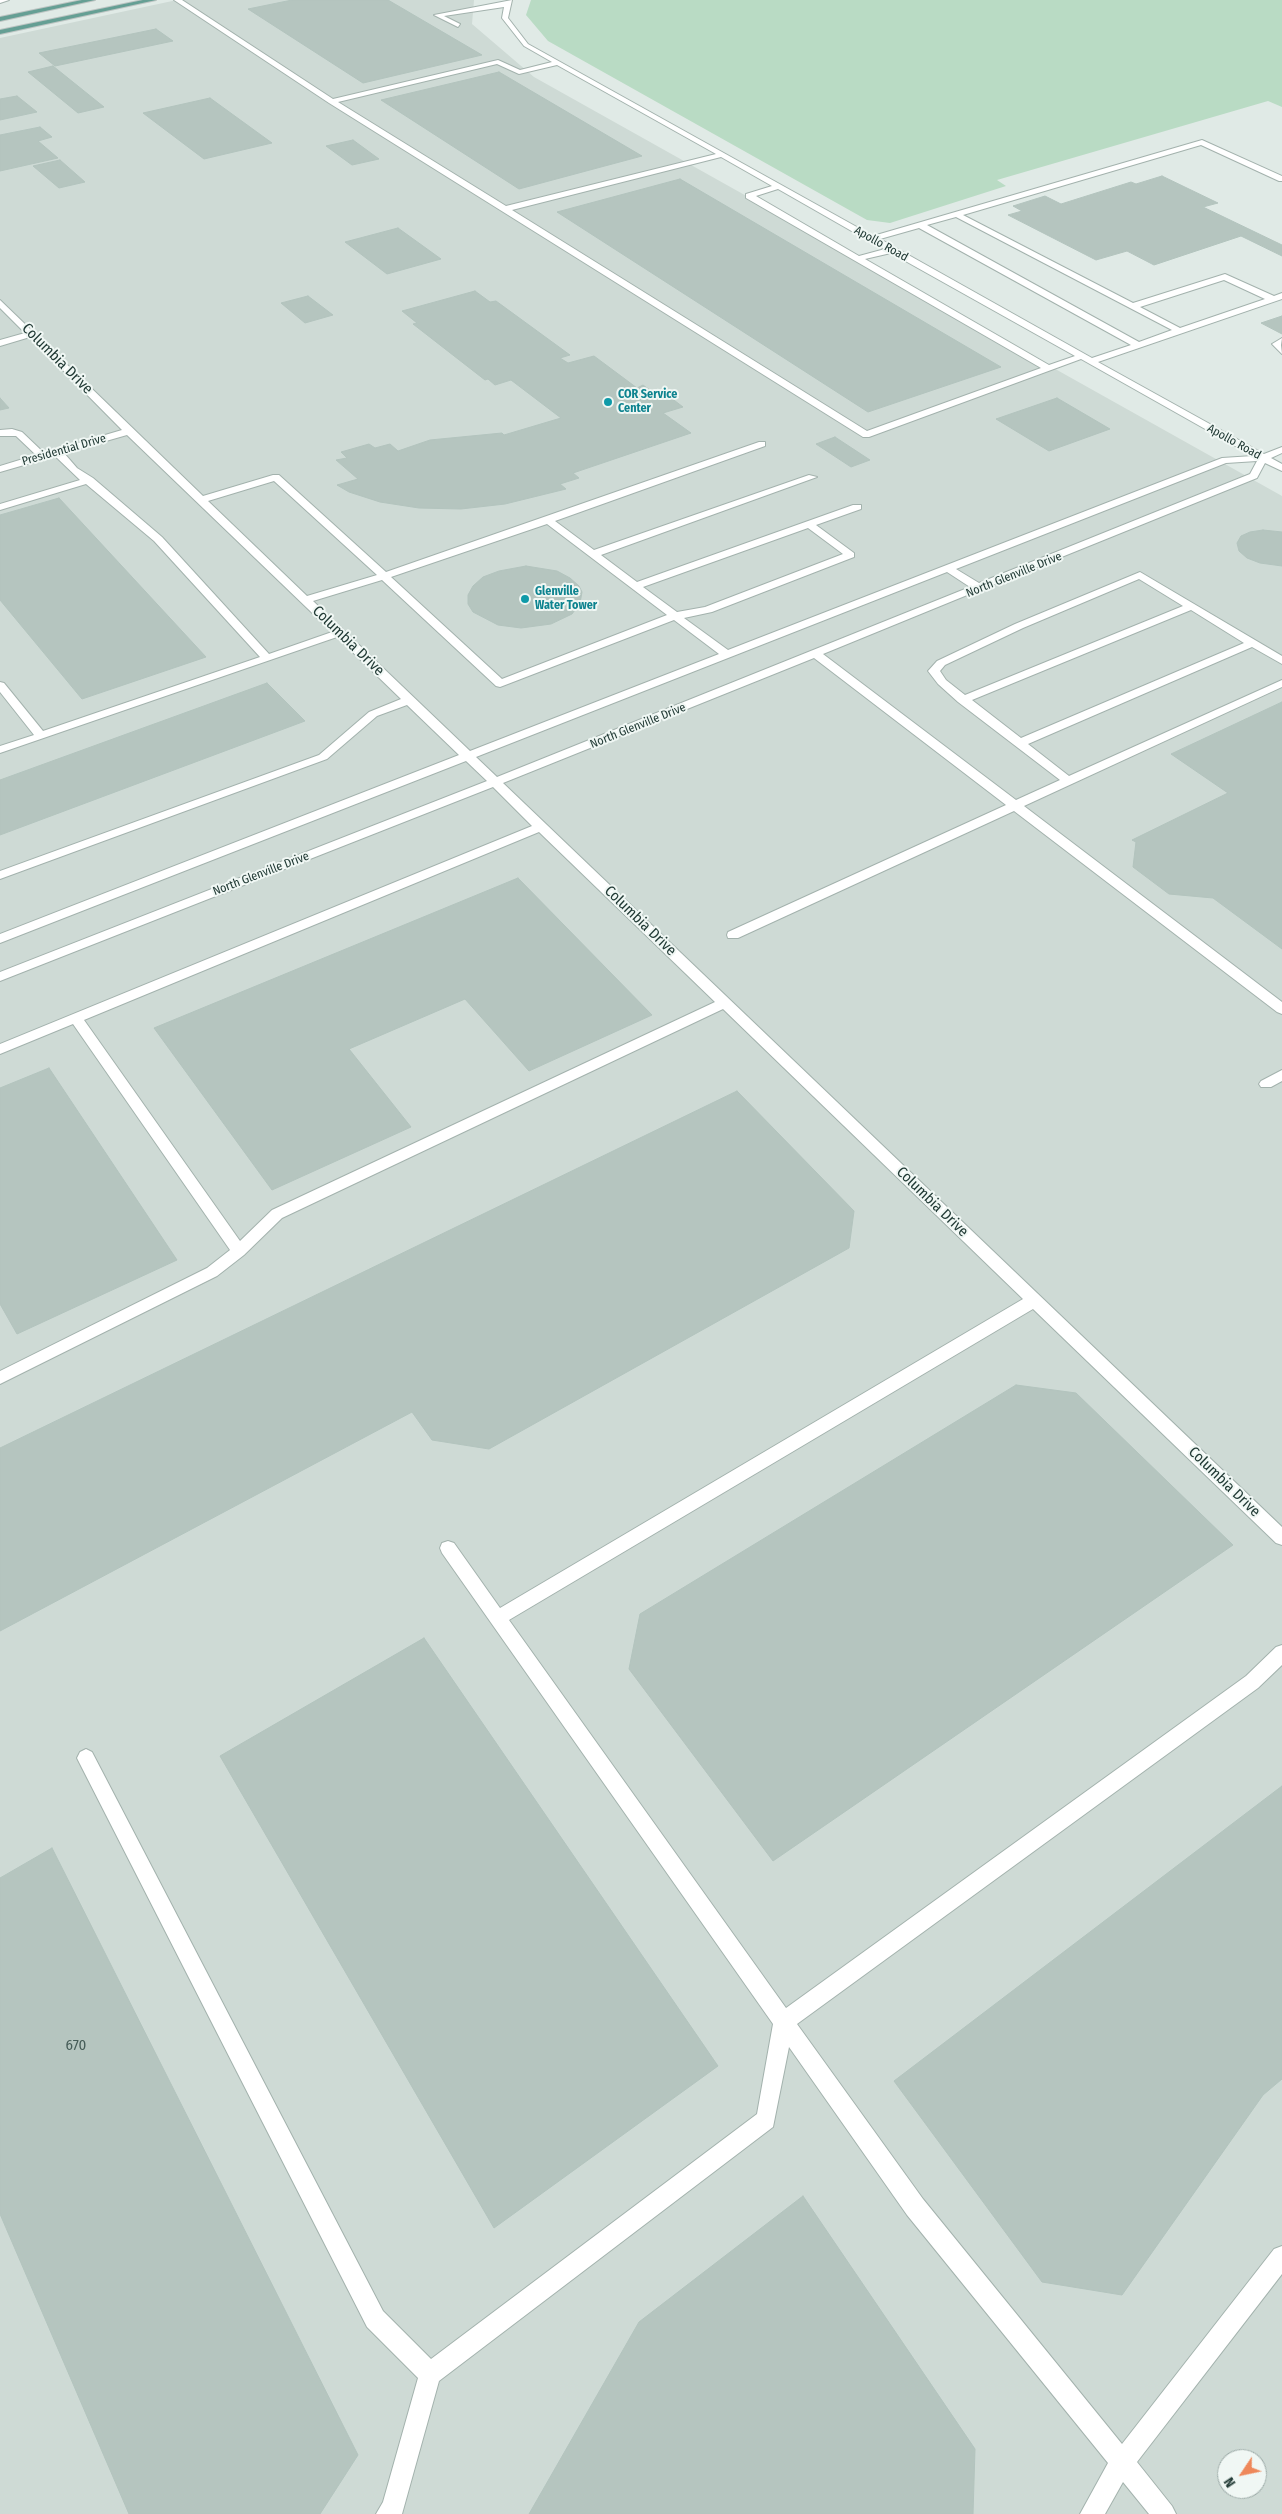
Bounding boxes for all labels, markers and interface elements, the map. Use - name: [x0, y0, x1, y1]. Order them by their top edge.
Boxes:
- street label: Apollo Road: [852, 223, 910, 265]
- street label: Columbia Drive: [18, 320, 96, 398]
- place label: COR Service Center: [618, 388, 677, 416]
- marker: COR Service Center: [602, 396, 614, 408]
- street label: Apollo Road: [1205, 421, 1263, 463]
- street label: Presidential Drive: [20, 431, 108, 469]
- street label: North Glenville Drive: [964, 549, 1064, 601]
- place label: Glenville Water Tower: [535, 585, 597, 613]
- marker: Glenville Water Tower: [519, 593, 531, 605]
- street label: Columbia Drive: [308, 602, 388, 680]
- street label: North Glenville Drive: [588, 700, 688, 752]
- street label: North Glenville Drive: [211, 849, 311, 899]
- street label: Columbia Drive: [600, 882, 680, 960]
- street label: Columbia Drive: [892, 1163, 972, 1241]
- street label: Columbia Drive: [1184, 1443, 1264, 1521]
- house number: 670: [66, 2037, 86, 2055]
- north arrow: [1217, 2449, 1267, 2499]
- text: N: [1221, 2474, 1239, 2490]

